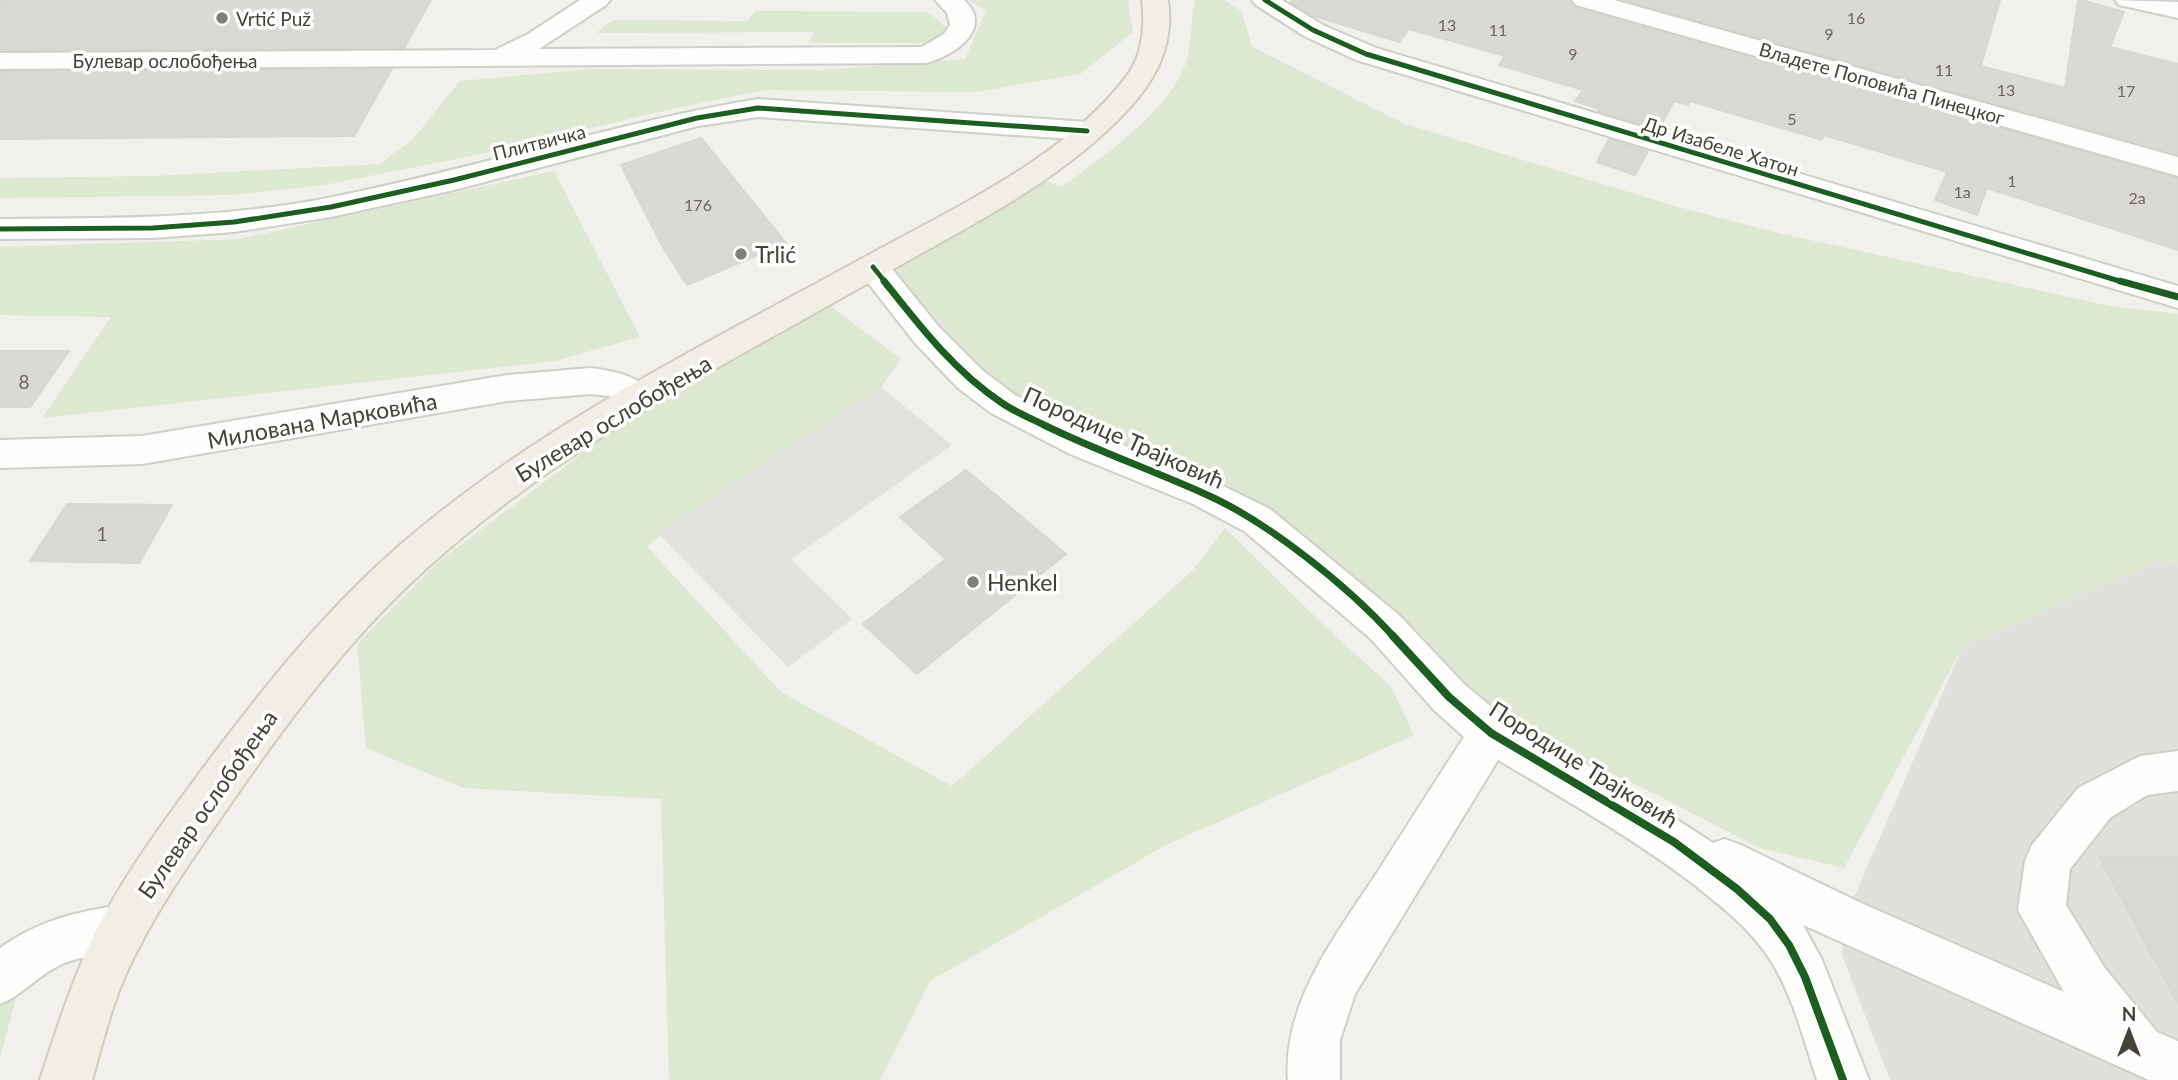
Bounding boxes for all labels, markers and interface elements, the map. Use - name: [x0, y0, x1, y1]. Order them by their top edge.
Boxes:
- place label: Vrtić Puž: [236, 7, 311, 30]
- house number: 16: [1847, 8, 1865, 27]
- marker: Vrtić Puž: [214, 10, 230, 26]
- house number: 13: [1438, 15, 1456, 34]
- house number: 11: [1489, 20, 1507, 39]
- house number: 9: [1824, 24, 1834, 43]
- street label: Владете Поповића Пинецког: [1757, 37, 2008, 129]
- house number: 9: [1568, 44, 1578, 63]
- street label: Булевар ослобођења: [73, 49, 257, 72]
- house number: 11: [1935, 60, 1953, 79]
- house number: 13: [1997, 80, 2015, 99]
- house number: 17: [2117, 81, 2135, 100]
- house number: 5: [1787, 109, 1797, 128]
- street label: Др Изабеле Хатон: [1640, 111, 1802, 181]
- street label: Плитвичка: [490, 119, 588, 165]
- house number: 1: [2007, 171, 2017, 190]
- house number: 1a: [1953, 182, 1971, 201]
- house number: 2a: [2128, 188, 2146, 207]
- house number: 176: [684, 195, 712, 214]
- place label: Trlić: [755, 240, 796, 268]
- marker: Trlić: [733, 246, 749, 262]
- street label: Булевар ослобођења: [510, 348, 716, 488]
- house number: 8: [18, 370, 30, 393]
- street label: Породице Трајковић: [1019, 380, 1229, 494]
- street label: Милована Марковића: [205, 386, 439, 454]
- house number: 1: [96, 522, 108, 545]
- place label: Henkel: [987, 568, 1058, 596]
- marker: Henkel: [965, 574, 981, 590]
- street label: Породице Трајковић: [1485, 695, 1683, 833]
- street label: Булевар ослобођења: [131, 704, 283, 904]
- north arrow: [2094, 996, 2164, 1066]
- text: N: [2122, 1002, 2136, 1025]

